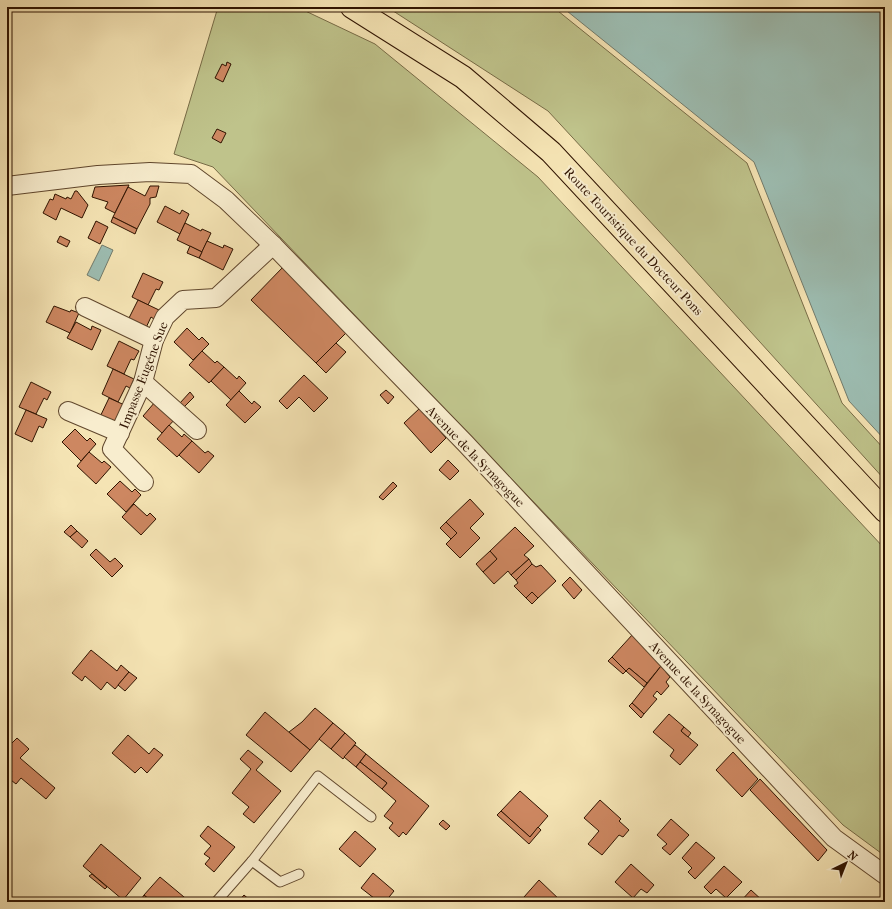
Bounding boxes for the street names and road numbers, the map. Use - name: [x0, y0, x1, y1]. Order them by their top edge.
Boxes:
- street label: Route Touristique du Docteur Pons: [561, 164, 706, 319]
- street label: Impasse Eugéne Sue: [116, 319, 171, 431]
- street label: Avenue de la Synagogue: [423, 402, 528, 510]
- street label: Avenue de la Synagogue: [646, 637, 749, 747]

